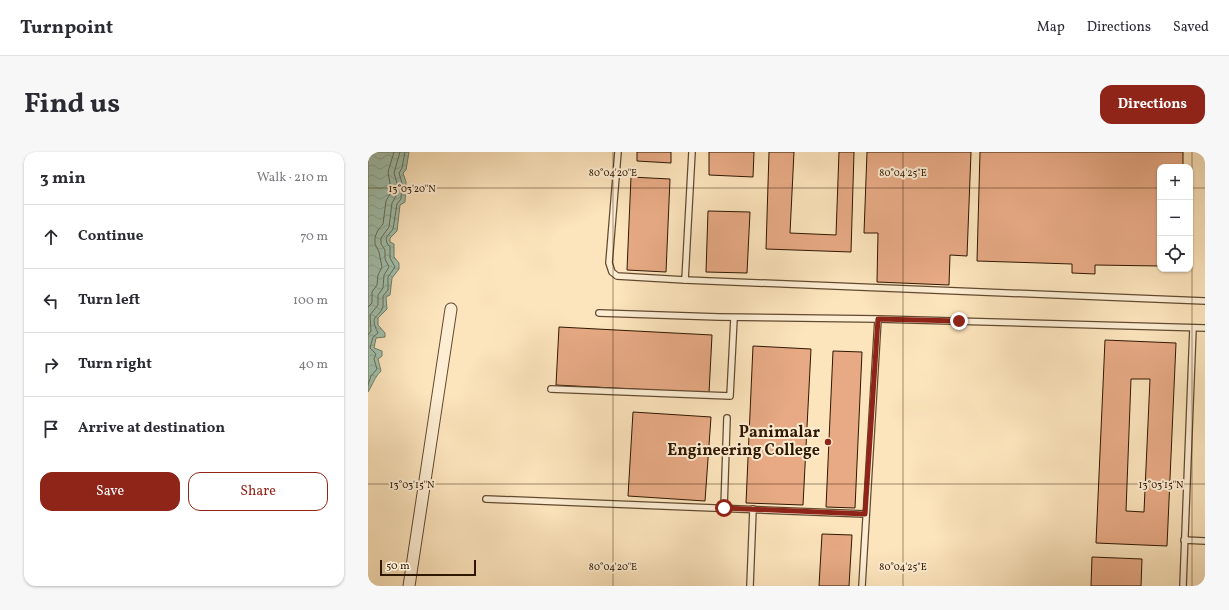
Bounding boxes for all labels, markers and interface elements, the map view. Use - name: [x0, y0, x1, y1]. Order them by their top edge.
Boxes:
- text: Turnpoint: [20, 15, 113, 41]
- text: Map: [1037, 18, 1065, 37]
- text: Directions: [1087, 18, 1151, 37]
- text: Saved: [1173, 18, 1209, 37]
- text: Find us: [24, 85, 120, 124]
- button: Directions: [1100, 85, 1205, 124]
- map controls: [1157, 164, 1193, 272]
- button: +: [1157, 164, 1193, 200]
- text: 80°04'20"E: [589, 166, 637, 180]
- text: 80°04'25"E: [879, 166, 927, 180]
- text: 3 min: [40, 167, 86, 190]
- text: Walk · 210 m: [257, 169, 328, 187]
- text: 13°03'20"N: [388, 182, 436, 196]
- button: −: [1157, 200, 1193, 236]
- icon: ahead: [40, 226, 62, 248]
- text: Continue: [78, 226, 143, 247]
- text: 70 m: [300, 228, 328, 246]
- button: locate: [1157, 236, 1193, 272]
- icon: left: [40, 290, 62, 312]
- text: Turn left: [78, 290, 140, 311]
- text: 100 m: [293, 292, 328, 310]
- route end: [950, 312, 968, 330]
- icon: right: [40, 354, 62, 376]
- text: Turn right: [78, 354, 152, 375]
- text: 40 m: [299, 356, 328, 374]
- icon: arrive: [40, 418, 62, 440]
- text: Arrive at destination: [78, 418, 225, 439]
- place label: Panimalar Engineering College: [667, 422, 820, 462]
- marker: Panimalar Engineering College: [823, 437, 833, 447]
- button: Save: [40, 472, 180, 511]
- button: Share: [188, 472, 328, 511]
- text: 13°03'15"N: [390, 478, 435, 492]
- text: 13°03'15"N: [1139, 478, 1184, 492]
- route start: [715, 499, 733, 517]
- scale bar: [380, 558, 476, 577]
- text: 50 m: [386, 559, 410, 574]
- text: 80°04'20"E: [589, 560, 637, 574]
- text: 80°04'25"E: [879, 560, 927, 574]

